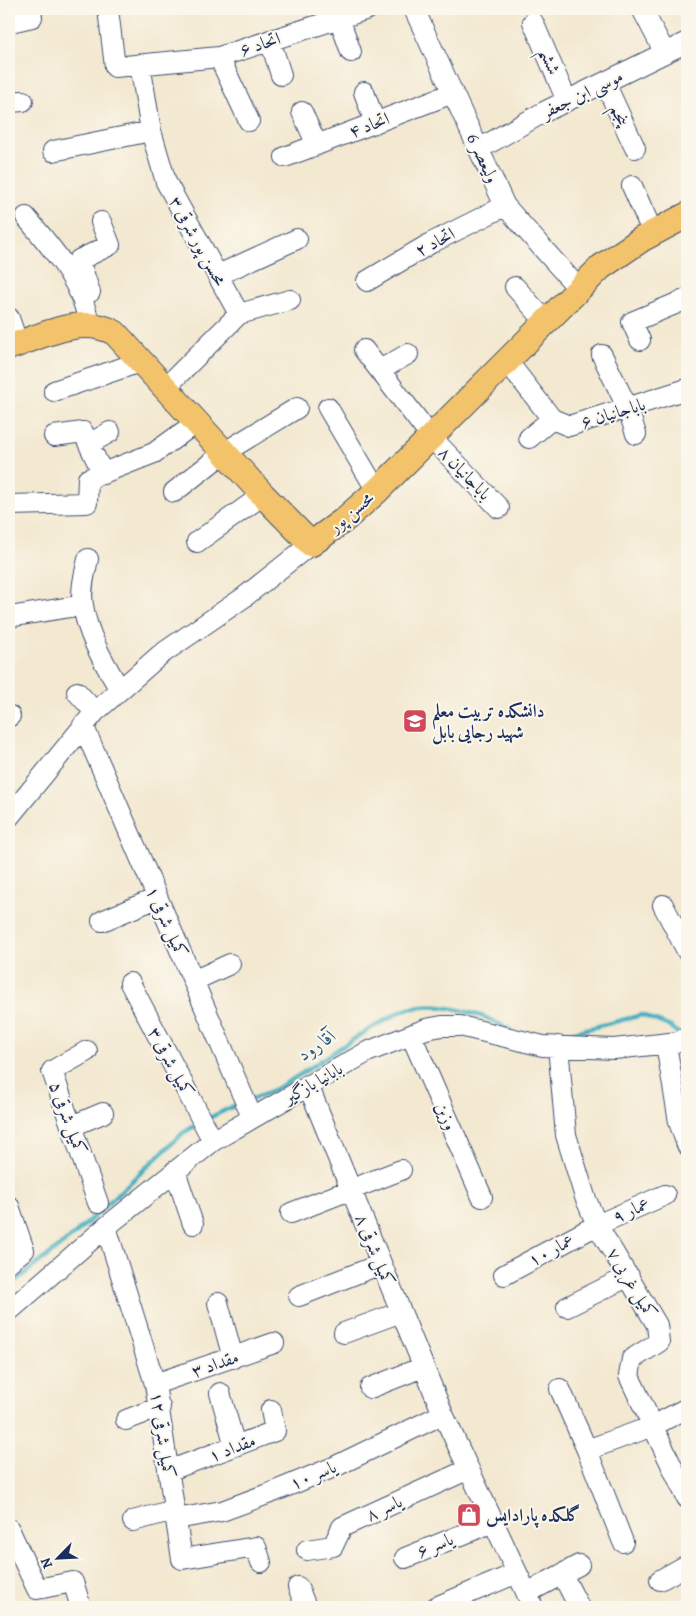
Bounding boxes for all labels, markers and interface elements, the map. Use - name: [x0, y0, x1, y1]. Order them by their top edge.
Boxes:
- street label: اتحاد ۶: [236, 26, 284, 62]
- street label: ششم: [528, 44, 566, 81]
- street label: موسی ابن جعفر: [535, 64, 627, 126]
- street label: پنجم: [600, 100, 636, 133]
- street label: اتحاد ۴: [345, 106, 393, 144]
- street label: ولیعصر 6: [461, 129, 505, 187]
- street label: محسن پور شرقی ۳: [163, 192, 233, 291]
- street label: اتحاد ۲: [411, 222, 459, 262]
- street label: باباجانیان ۶: [578, 392, 648, 434]
- street label: باباجانیان ۸: [433, 441, 497, 505]
- street label: محسن پور: [322, 486, 380, 540]
- place label: دانشکده تربیت معلم شهید رجایی بابل: [432, 699, 545, 745]
- school or university icon: دانشکده تربیت معلم شهید رجایی بابل: [402, 708, 428, 734]
- street label: کمیل شرقی ۱: [140, 882, 193, 962]
- street label: کمیل شرقی ۳: [142, 1023, 199, 1102]
- water label: آقا رود: [293, 1023, 341, 1067]
- street label: بابانیا بازگیر: [277, 1056, 347, 1111]
- street label: کمیل شرقی ۵: [43, 1078, 92, 1158]
- street label: وزین: [429, 1098, 463, 1134]
- street label: عمار ۹: [609, 1191, 653, 1229]
- street label: کمیل شرقی ۸: [349, 1210, 400, 1290]
- street label: عمار ۱۰: [524, 1228, 578, 1272]
- street label: کمیل غربی ۷: [600, 1243, 663, 1324]
- street label: مقداد ۳: [188, 1345, 242, 1383]
- street label: کمیل شرقی ۱۲: [144, 1390, 181, 1480]
- street label: مقداد ۱: [205, 1428, 259, 1468]
- street label: یاسر ۱۰: [286, 1454, 341, 1495]
- street label: یاسر ۸: [362, 1488, 408, 1527]
- shop icon: گلکده پارادایس: [456, 1502, 482, 1528]
- place label: گلکده پارادایس: [486, 1503, 581, 1528]
- street label: یاسر ۶: [413, 1526, 458, 1563]
- north arrow: [32, 1534, 82, 1584]
- text: N: [36, 1555, 57, 1572]

